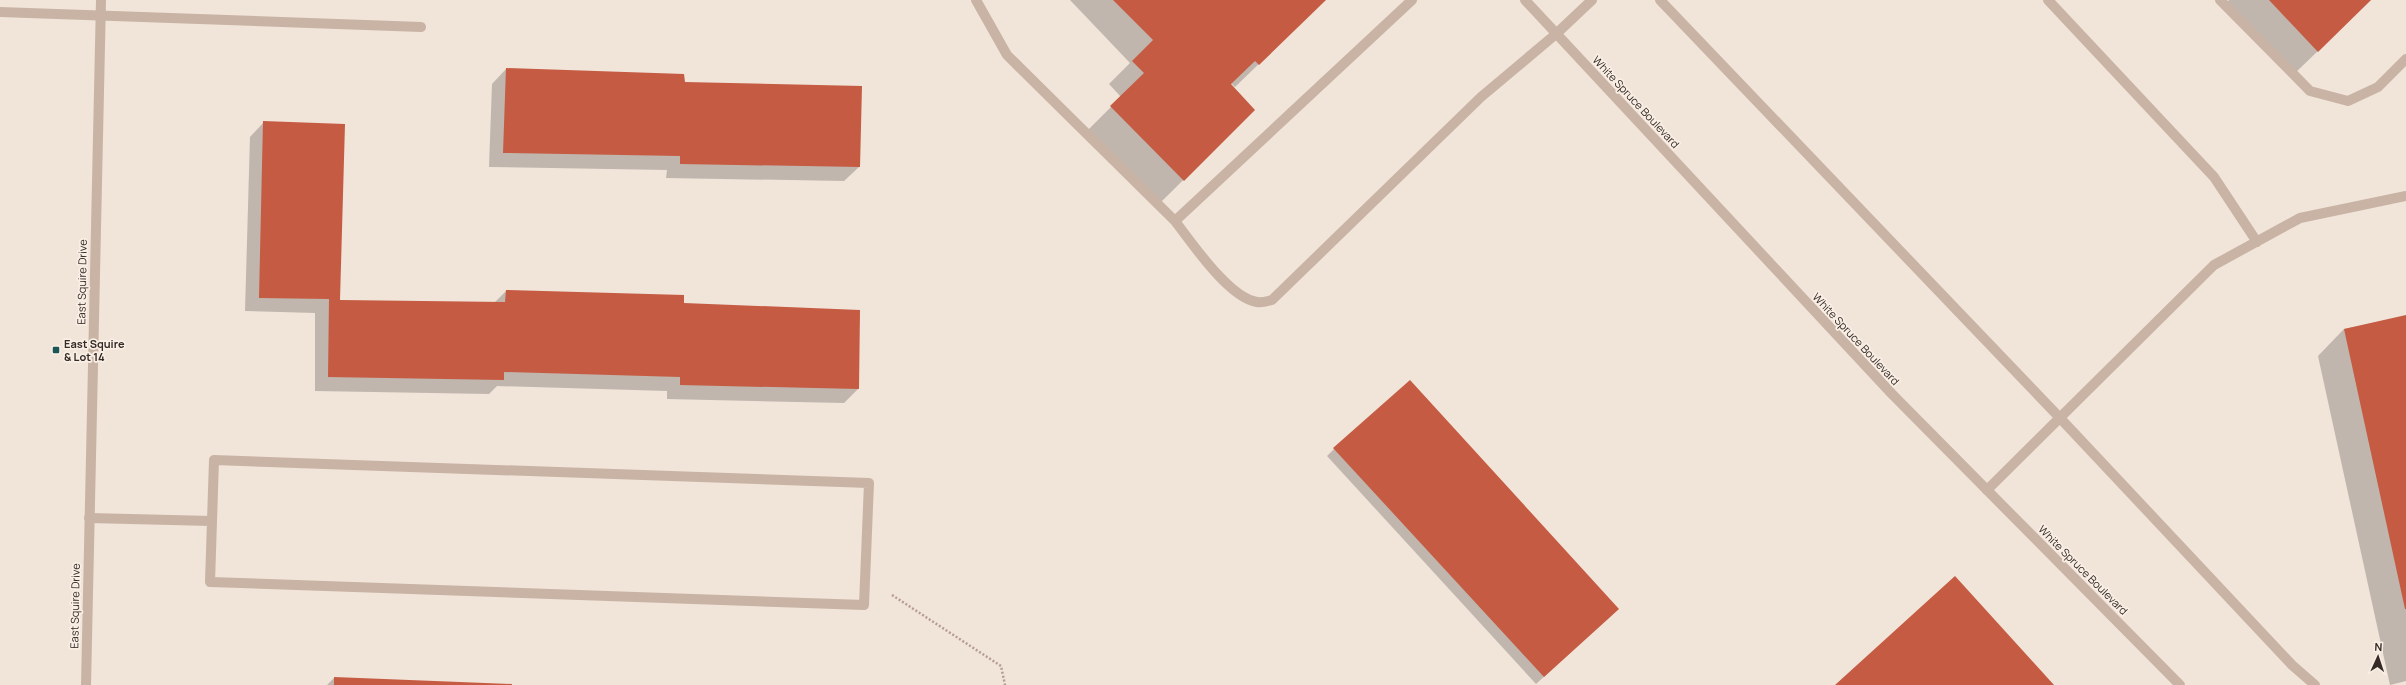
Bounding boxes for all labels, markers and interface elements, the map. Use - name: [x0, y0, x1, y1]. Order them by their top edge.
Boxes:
- street label: White Spruce Boulevard: [1590, 52, 1683, 151]
- street label: East Squire Drive: [73, 239, 90, 325]
- street label: White Spruce Boulevard: [1810, 289, 1903, 388]
- place label: East Squire & Lot 14: [64, 336, 125, 364]
- marker: East Squire & Lot 14: [51, 345, 61, 355]
- street label: White Spruce Boulevard: [2035, 522, 2131, 618]
- street label: East Squire Drive: [66, 563, 83, 649]
- north arrow: [2358, 637, 2398, 677]
- text: N: [2374, 639, 2383, 654]

